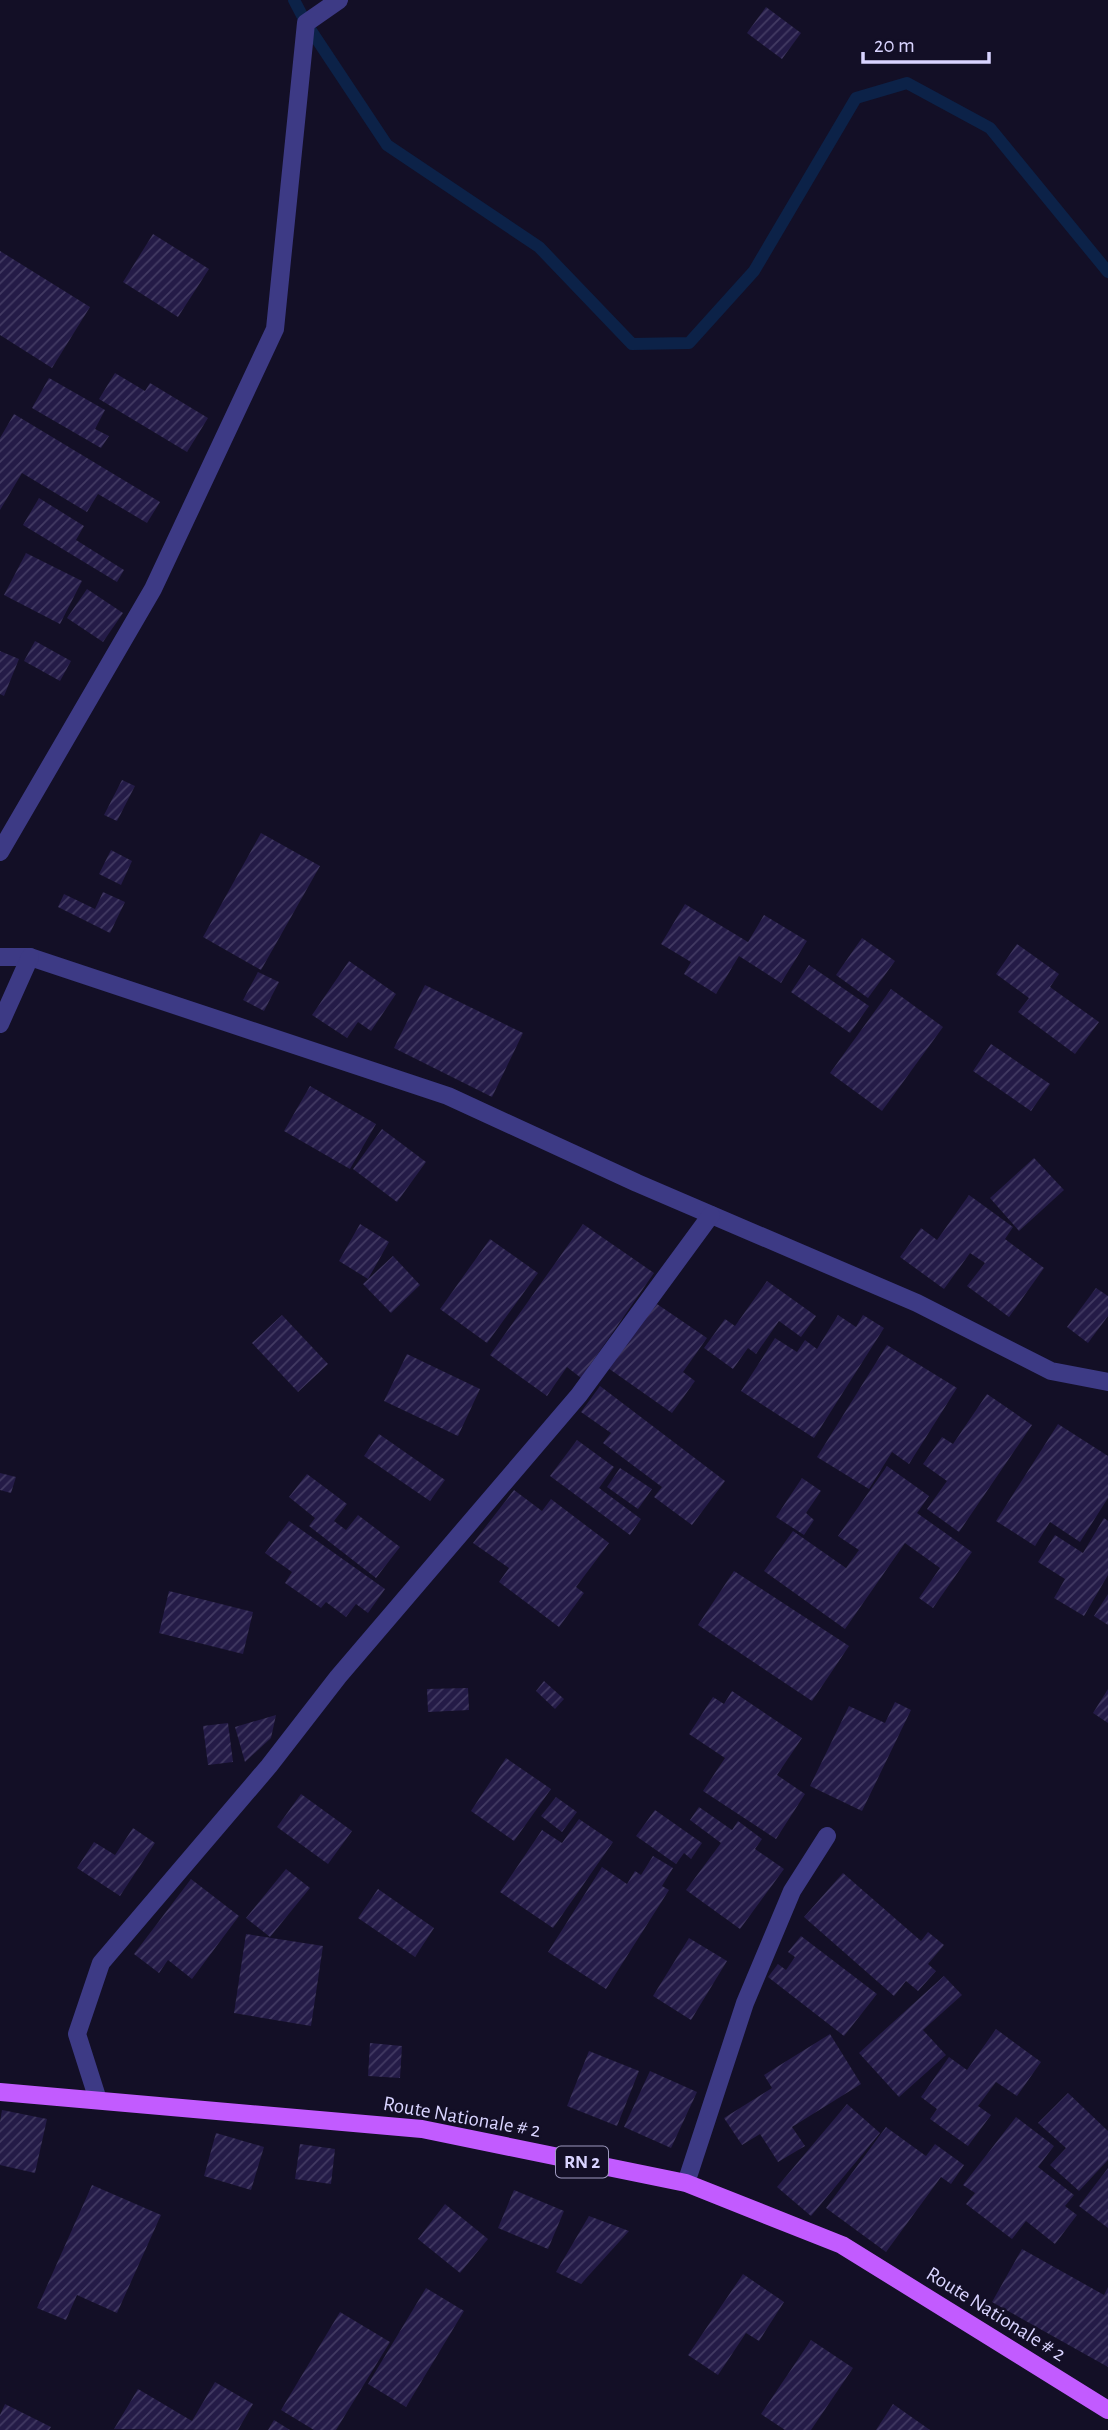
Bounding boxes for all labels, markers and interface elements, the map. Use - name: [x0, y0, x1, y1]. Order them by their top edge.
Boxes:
- scale bar: [863, 21, 989, 65]
- text: 20 m: [874, 35, 915, 56]
- street label: Route Nationale # 2: [382, 2093, 542, 2141]
- road number: RN 2: [556, 2146, 608, 2178]
- street label: Route Nationale # 2: [923, 2263, 1069, 2365]

